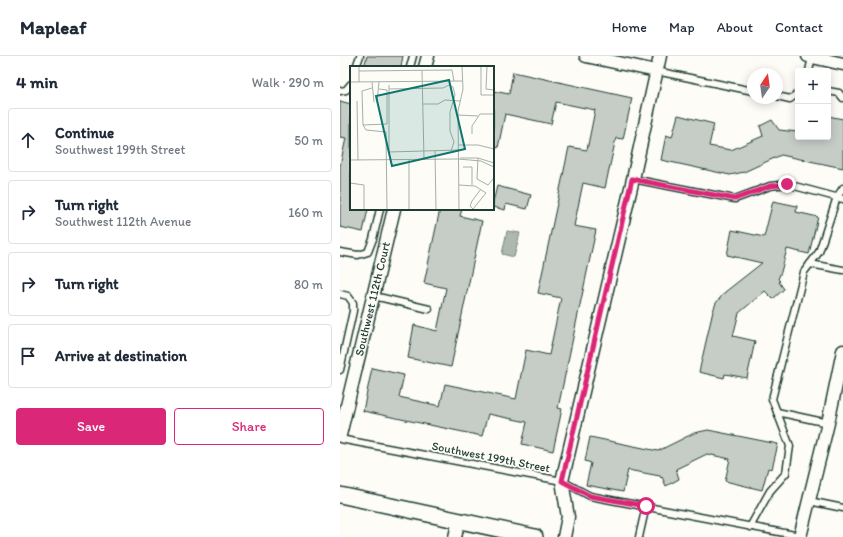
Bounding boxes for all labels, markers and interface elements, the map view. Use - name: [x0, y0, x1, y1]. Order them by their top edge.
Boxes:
- text: Mapleaf: [20, 16, 86, 39]
- text: Home: [612, 19, 647, 36]
- text: Map: [669, 19, 695, 36]
- text: About: [717, 19, 753, 36]
- text: Contact: [775, 19, 823, 36]
- inset map: [350, 66, 494, 210]
- north arrow: [747, 68, 783, 104]
- map controls: [795, 68, 831, 140]
- button: +: [795, 68, 831, 104]
- text: 4 min: [16, 72, 58, 92]
- text: Walk · 290 m: [252, 75, 324, 90]
- button: −: [795, 104, 831, 140]
- text: Continue: [55, 124, 114, 142]
- icon: ahead: [17, 129, 39, 151]
- text: 50 m: [294, 133, 323, 148]
- text: Southwest 199th Street: [55, 142, 185, 157]
- route end: [778, 175, 796, 193]
- text: Turn right: [55, 196, 119, 214]
- icon: right: [17, 201, 39, 223]
- text: 160 m: [288, 205, 323, 220]
- text: Southwest 112th Avenue: [55, 214, 191, 229]
- street label: Southwest 112th Court: [352, 240, 393, 358]
- icon: right: [17, 273, 39, 295]
- text: Turn right: [55, 275, 119, 293]
- text: 80 m: [294, 277, 323, 292]
- icon: arrive: [17, 345, 39, 367]
- text: Arrive at destination: [55, 347, 187, 365]
- button: Save: [16, 408, 166, 445]
- button: Share: [174, 408, 324, 445]
- street label: Southwest 199th Street: [431, 439, 552, 475]
- route start: [637, 497, 655, 515]

